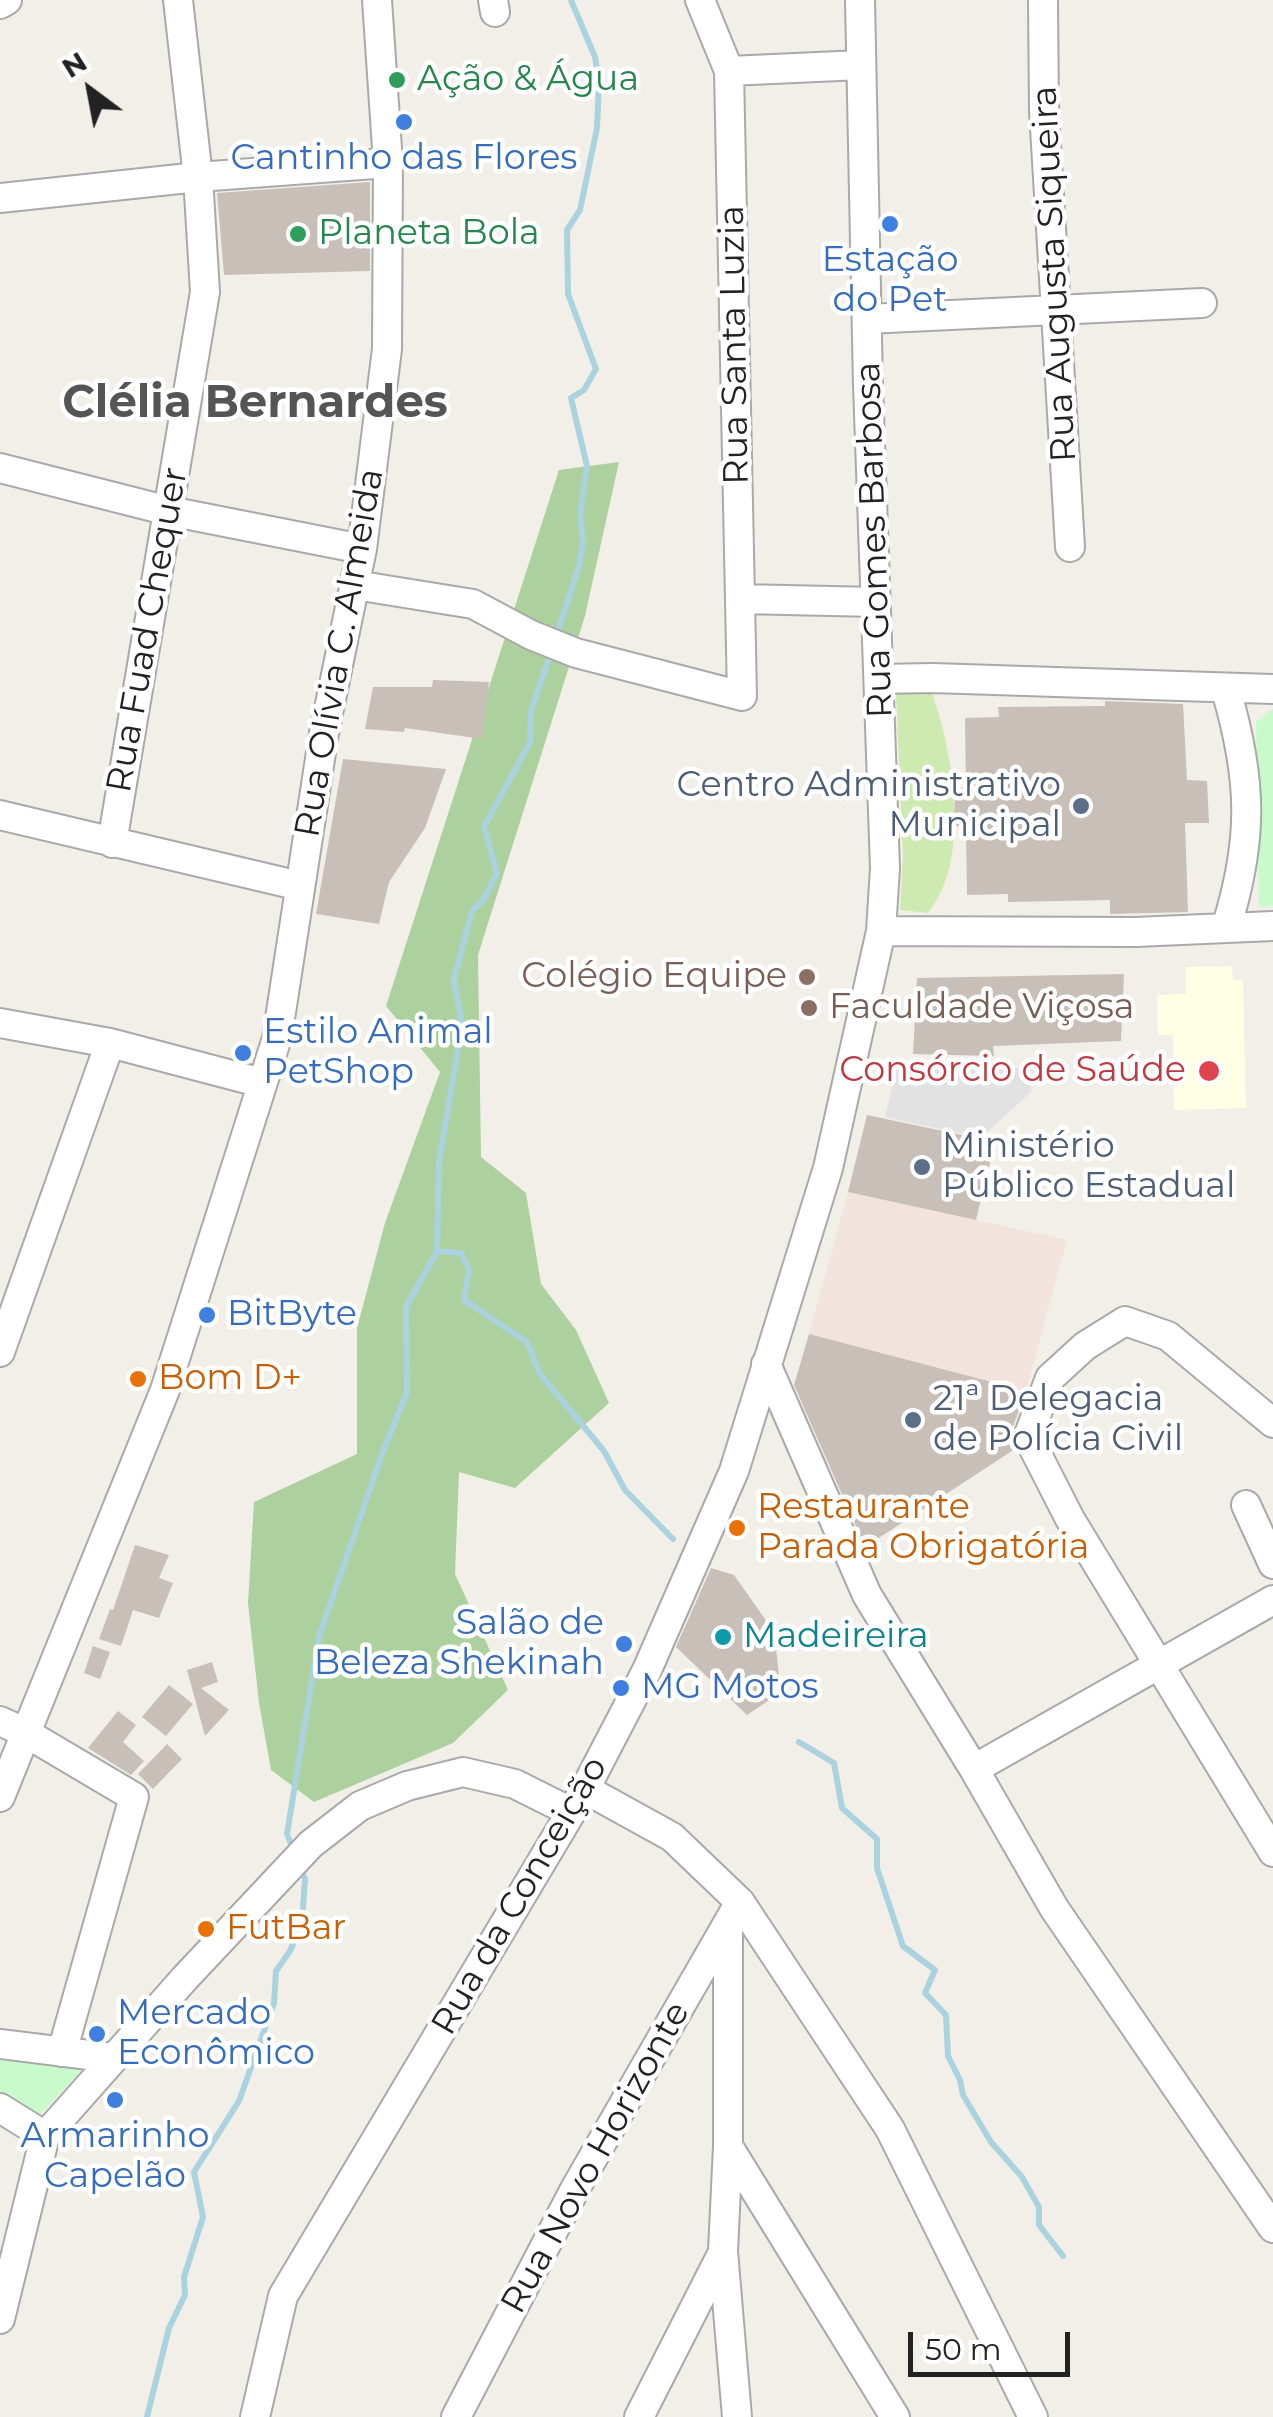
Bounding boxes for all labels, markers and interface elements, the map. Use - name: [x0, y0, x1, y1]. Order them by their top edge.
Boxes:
- north arrow: [40, 40, 140, 140]
- text: N: [56, 44, 93, 85]
- place label: Ação & Água: [417, 59, 639, 101]
- marker: Ação & Água: [386, 69, 408, 91]
- street label: Rua Augusta Siqueira: [1024, 85, 1086, 463]
- marker: Cantinho das Flores: [393, 111, 415, 133]
- place label: Cantinho das Flores: [231, 138, 577, 180]
- street label: Rua Santa Luzia: [712, 205, 758, 485]
- place label: Planeta Bola: [318, 213, 540, 255]
- marker: Estação do Pet: [879, 213, 901, 235]
- marker: Planeta Bola: [287, 223, 309, 245]
- place label: Estação do Pet: [822, 240, 958, 322]
- street label: Rua Gomes Barbosa: [848, 361, 902, 719]
- district label: Clélia Bernardes: [62, 377, 448, 431]
- street label: Rua Fuad Chequer: [99, 464, 197, 796]
- street label: Rua Olívia C. Almeida: [287, 465, 393, 841]
- place label: Centro Administrativo Municipal: [676, 765, 1061, 847]
- marker: Centro Administrativo Municipal: [1070, 795, 1092, 817]
- place label: Colégio Equipe: [521, 956, 787, 998]
- marker: Colégio Equipe: [796, 966, 818, 988]
- place label: Faculdade Viçosa: [829, 987, 1134, 1029]
- marker: Faculdade Viçosa: [798, 997, 820, 1019]
- place label: Estilo Animal PetShop: [263, 1012, 493, 1094]
- marker: Estilo Animal PetShop: [232, 1042, 254, 1064]
- place label: Consórcio de Saúde: [839, 1050, 1186, 1092]
- marker: Consórcio de Saúde: [1196, 1058, 1222, 1084]
- place label: Ministério Público Estadual: [942, 1126, 1235, 1208]
- marker: Ministério Público Estadual: [911, 1156, 933, 1178]
- place label: BitByte: [227, 1294, 357, 1336]
- marker: BitByte: [196, 1304, 218, 1326]
- place label: Bom D+: [158, 1358, 302, 1400]
- marker: Bom D+: [127, 1368, 149, 1390]
- place label: 21ª Delegacia de Polícia Civil: [933, 1379, 1183, 1461]
- marker: 21ª Delegacia de Polícia Civil: [902, 1409, 924, 1431]
- place label: Restaurante Parada Obrigatória: [757, 1487, 1089, 1569]
- marker: Restaurante Parada Obrigatória: [726, 1517, 748, 1539]
- place label: Salão de Beleza Shekinah: [314, 1603, 604, 1685]
- place label: Madeireira: [743, 1616, 929, 1658]
- marker: Madeireira: [712, 1626, 734, 1648]
- marker: Salão de Beleza Shekinah: [613, 1633, 635, 1655]
- place label: MG Motos: [641, 1667, 819, 1709]
- marker: MG Motos: [610, 1677, 632, 1699]
- street label: Rua da Conceição: [423, 1750, 617, 2042]
- place label: FutBar: [226, 1908, 346, 1950]
- marker: FutBar: [195, 1918, 217, 1940]
- place label: Mercado Econômico: [117, 1993, 315, 2075]
- street label: Rua Novo Horizonte: [493, 1995, 699, 2321]
- marker: Mercado Econômico: [86, 2023, 108, 2045]
- marker: Armarinho Capelão: [104, 2089, 126, 2111]
- place label: Armarinho Capelão: [20, 2116, 210, 2198]
- scale bar: [913, 2312, 1076, 2374]
- text: 50 m: [925, 2331, 1002, 2368]

